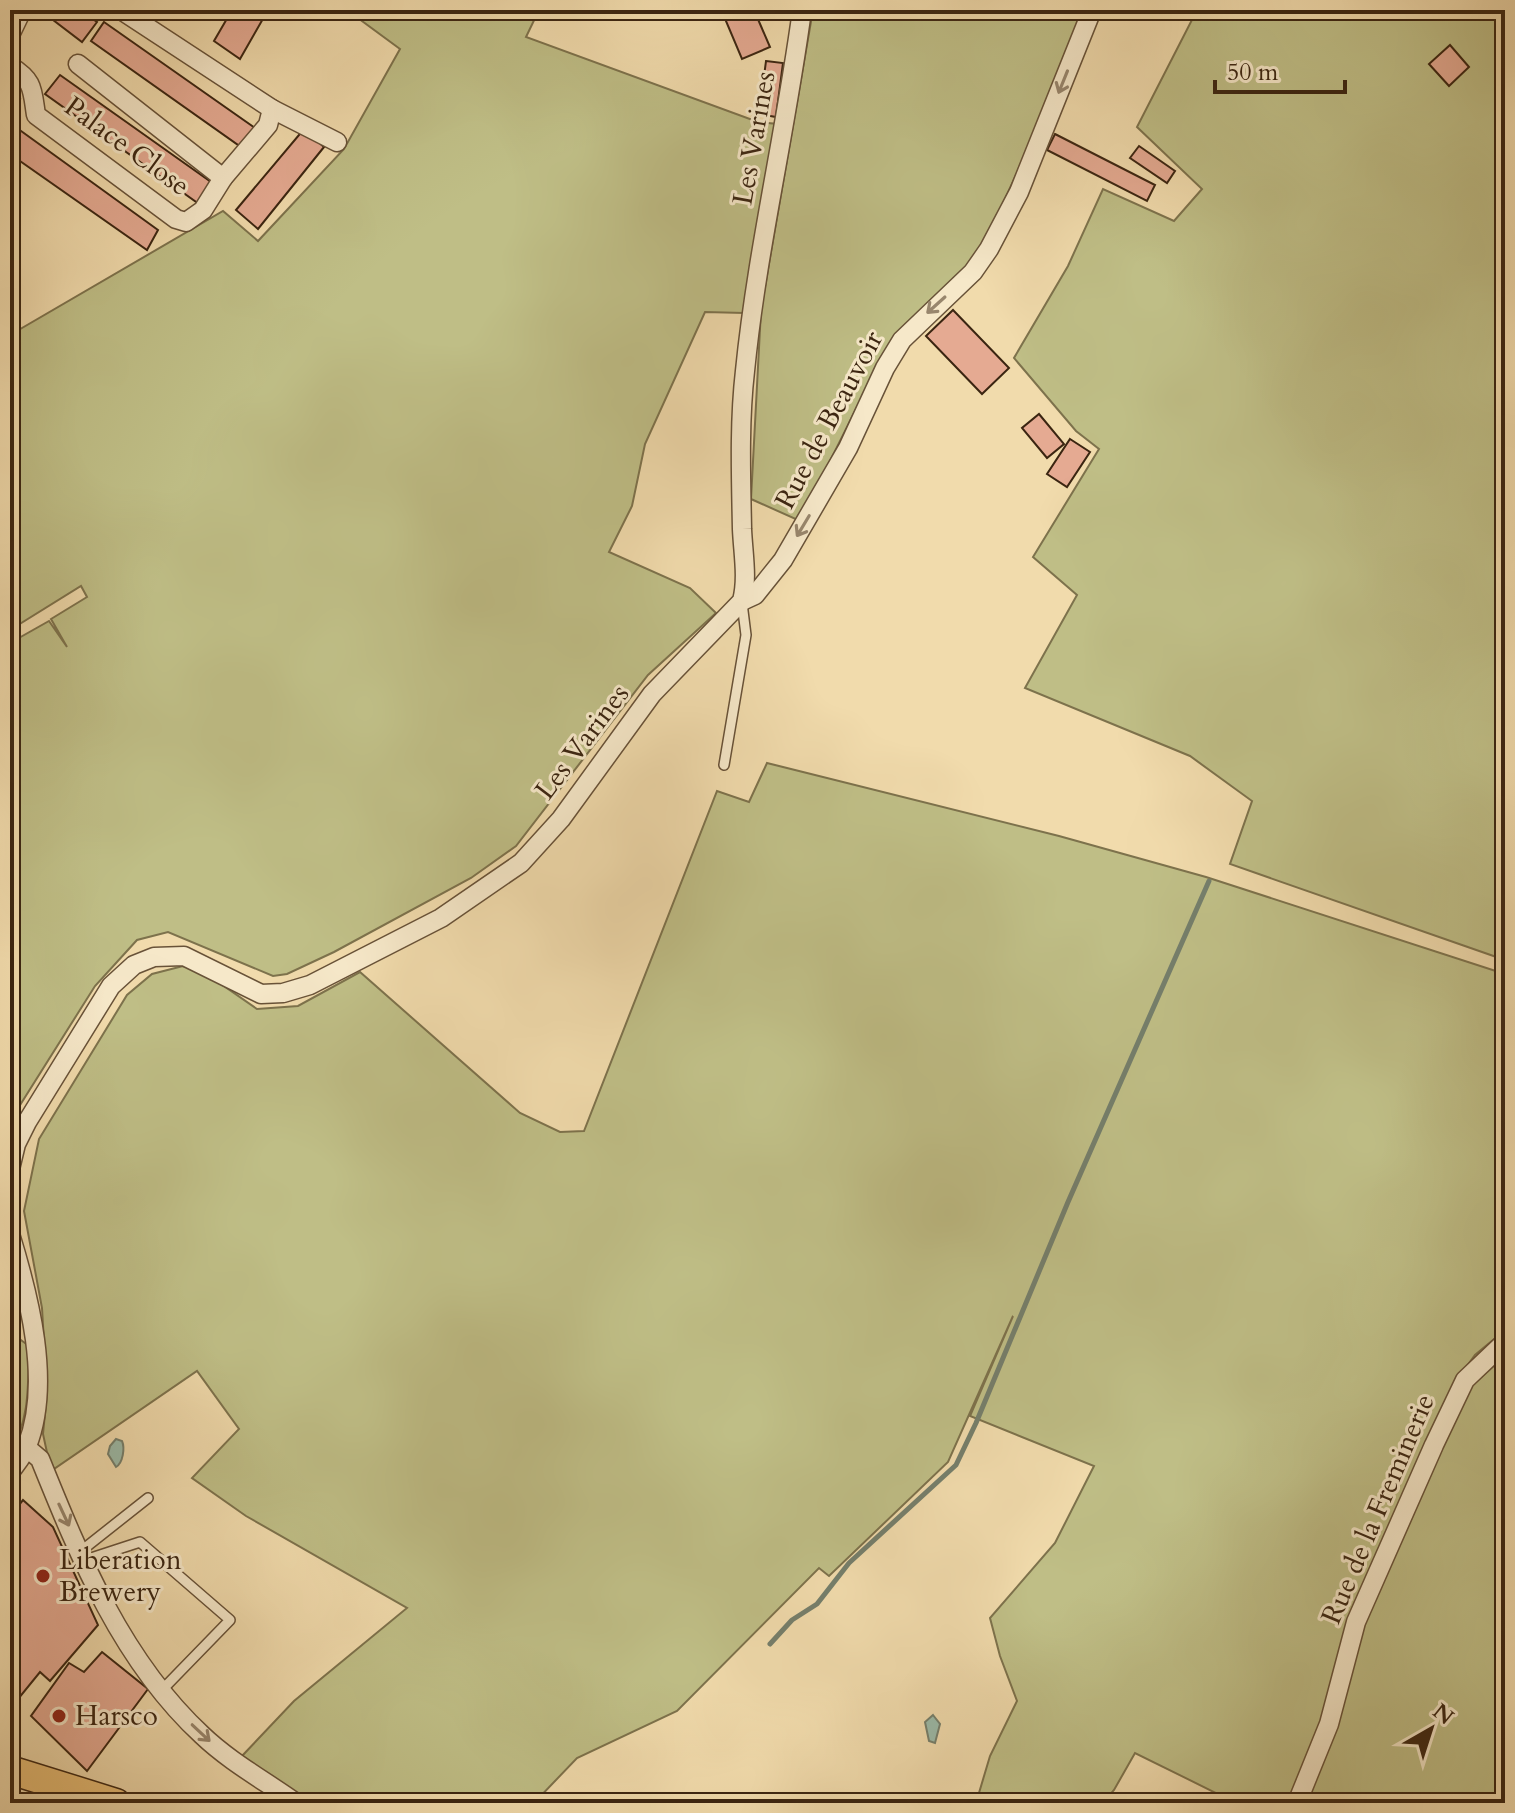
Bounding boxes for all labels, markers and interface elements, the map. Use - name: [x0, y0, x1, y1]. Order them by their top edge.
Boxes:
- scale bar: [1215, 44, 1345, 94]
- text: 50 m: [1227, 56, 1279, 89]
- street label: Les Varines: [724, 68, 784, 208]
- one-way arrow: [1054, 69, 1069, 94]
- street label: Palace Close: [57, 88, 197, 204]
- one-way arrow: [927, 296, 947, 314]
- street label: Rue de Beauvoir: [766, 324, 892, 516]
- one-way arrow: [795, 514, 811, 537]
- street label: Les Varines: [526, 677, 638, 807]
- street label: Rue de la Freminerie: [1312, 1388, 1444, 1630]
- one-way arrow: [57, 1502, 72, 1526]
- place label: Liberation Brewery: [59, 1541, 182, 1611]
- marker: Liberation Brewery: [34, 1567, 52, 1585]
- north arrow: [1391, 1689, 1471, 1769]
- place label: Harsco: [75, 1697, 158, 1735]
- text: N: [1426, 1697, 1460, 1732]
- marker: Harsco: [50, 1707, 68, 1725]
- one-way arrow: [190, 1723, 210, 1741]

